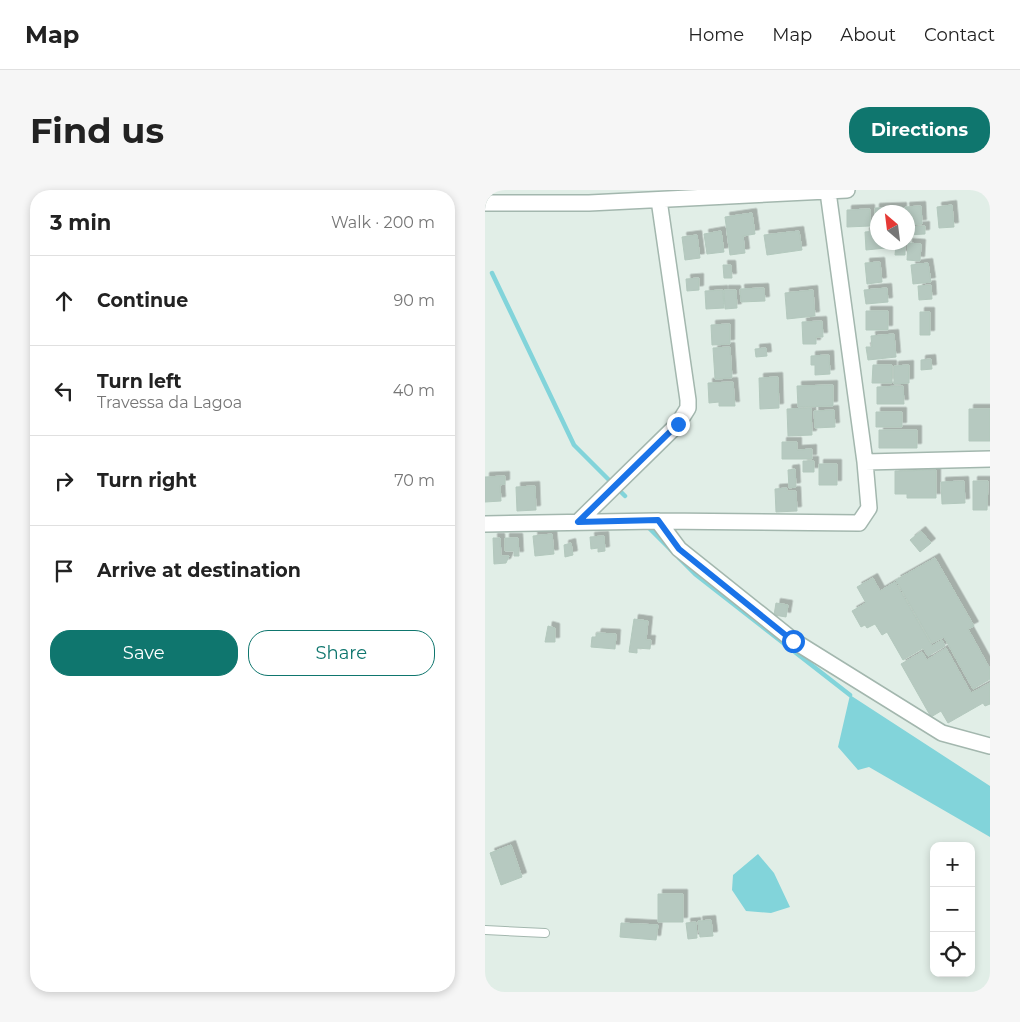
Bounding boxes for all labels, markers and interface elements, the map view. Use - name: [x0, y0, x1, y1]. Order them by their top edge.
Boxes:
- text: Map: [25, 20, 79, 49]
- text: Home: [688, 24, 744, 46]
- text: Map: [772, 24, 812, 46]
- text: About: [840, 24, 896, 46]
- text: Contact: [924, 24, 995, 46]
- button: Directions: [849, 107, 990, 153]
- text: Find us: [30, 109, 164, 152]
- north arrow: [870, 205, 915, 250]
- text: 3 min: [50, 210, 111, 235]
- text: Walk · 200 m: [331, 213, 435, 232]
- icon: ahead: [50, 287, 78, 315]
- text: Continue: [97, 289, 188, 312]
- text: 90 m: [393, 291, 435, 310]
- text: Turn left: [97, 370, 182, 393]
- icon: left: [50, 377, 78, 405]
- text: 40 m: [393, 381, 435, 400]
- text: Travessa da Lagoa: [97, 393, 242, 412]
- route end: [667, 413, 690, 436]
- icon: right: [50, 467, 78, 495]
- text: Turn right: [97, 469, 197, 492]
- text: 70 m: [394, 471, 435, 490]
- icon: arrive: [50, 557, 78, 585]
- text: Arrive at destination: [97, 559, 301, 582]
- button: Save: [50, 630, 238, 676]
- button: Share: [248, 630, 435, 676]
- route start: [782, 630, 805, 653]
- map controls: [930, 842, 975, 977]
- button: +: [930, 842, 975, 887]
- button: −: [930, 887, 975, 932]
- button: locate: [930, 932, 975, 977]

